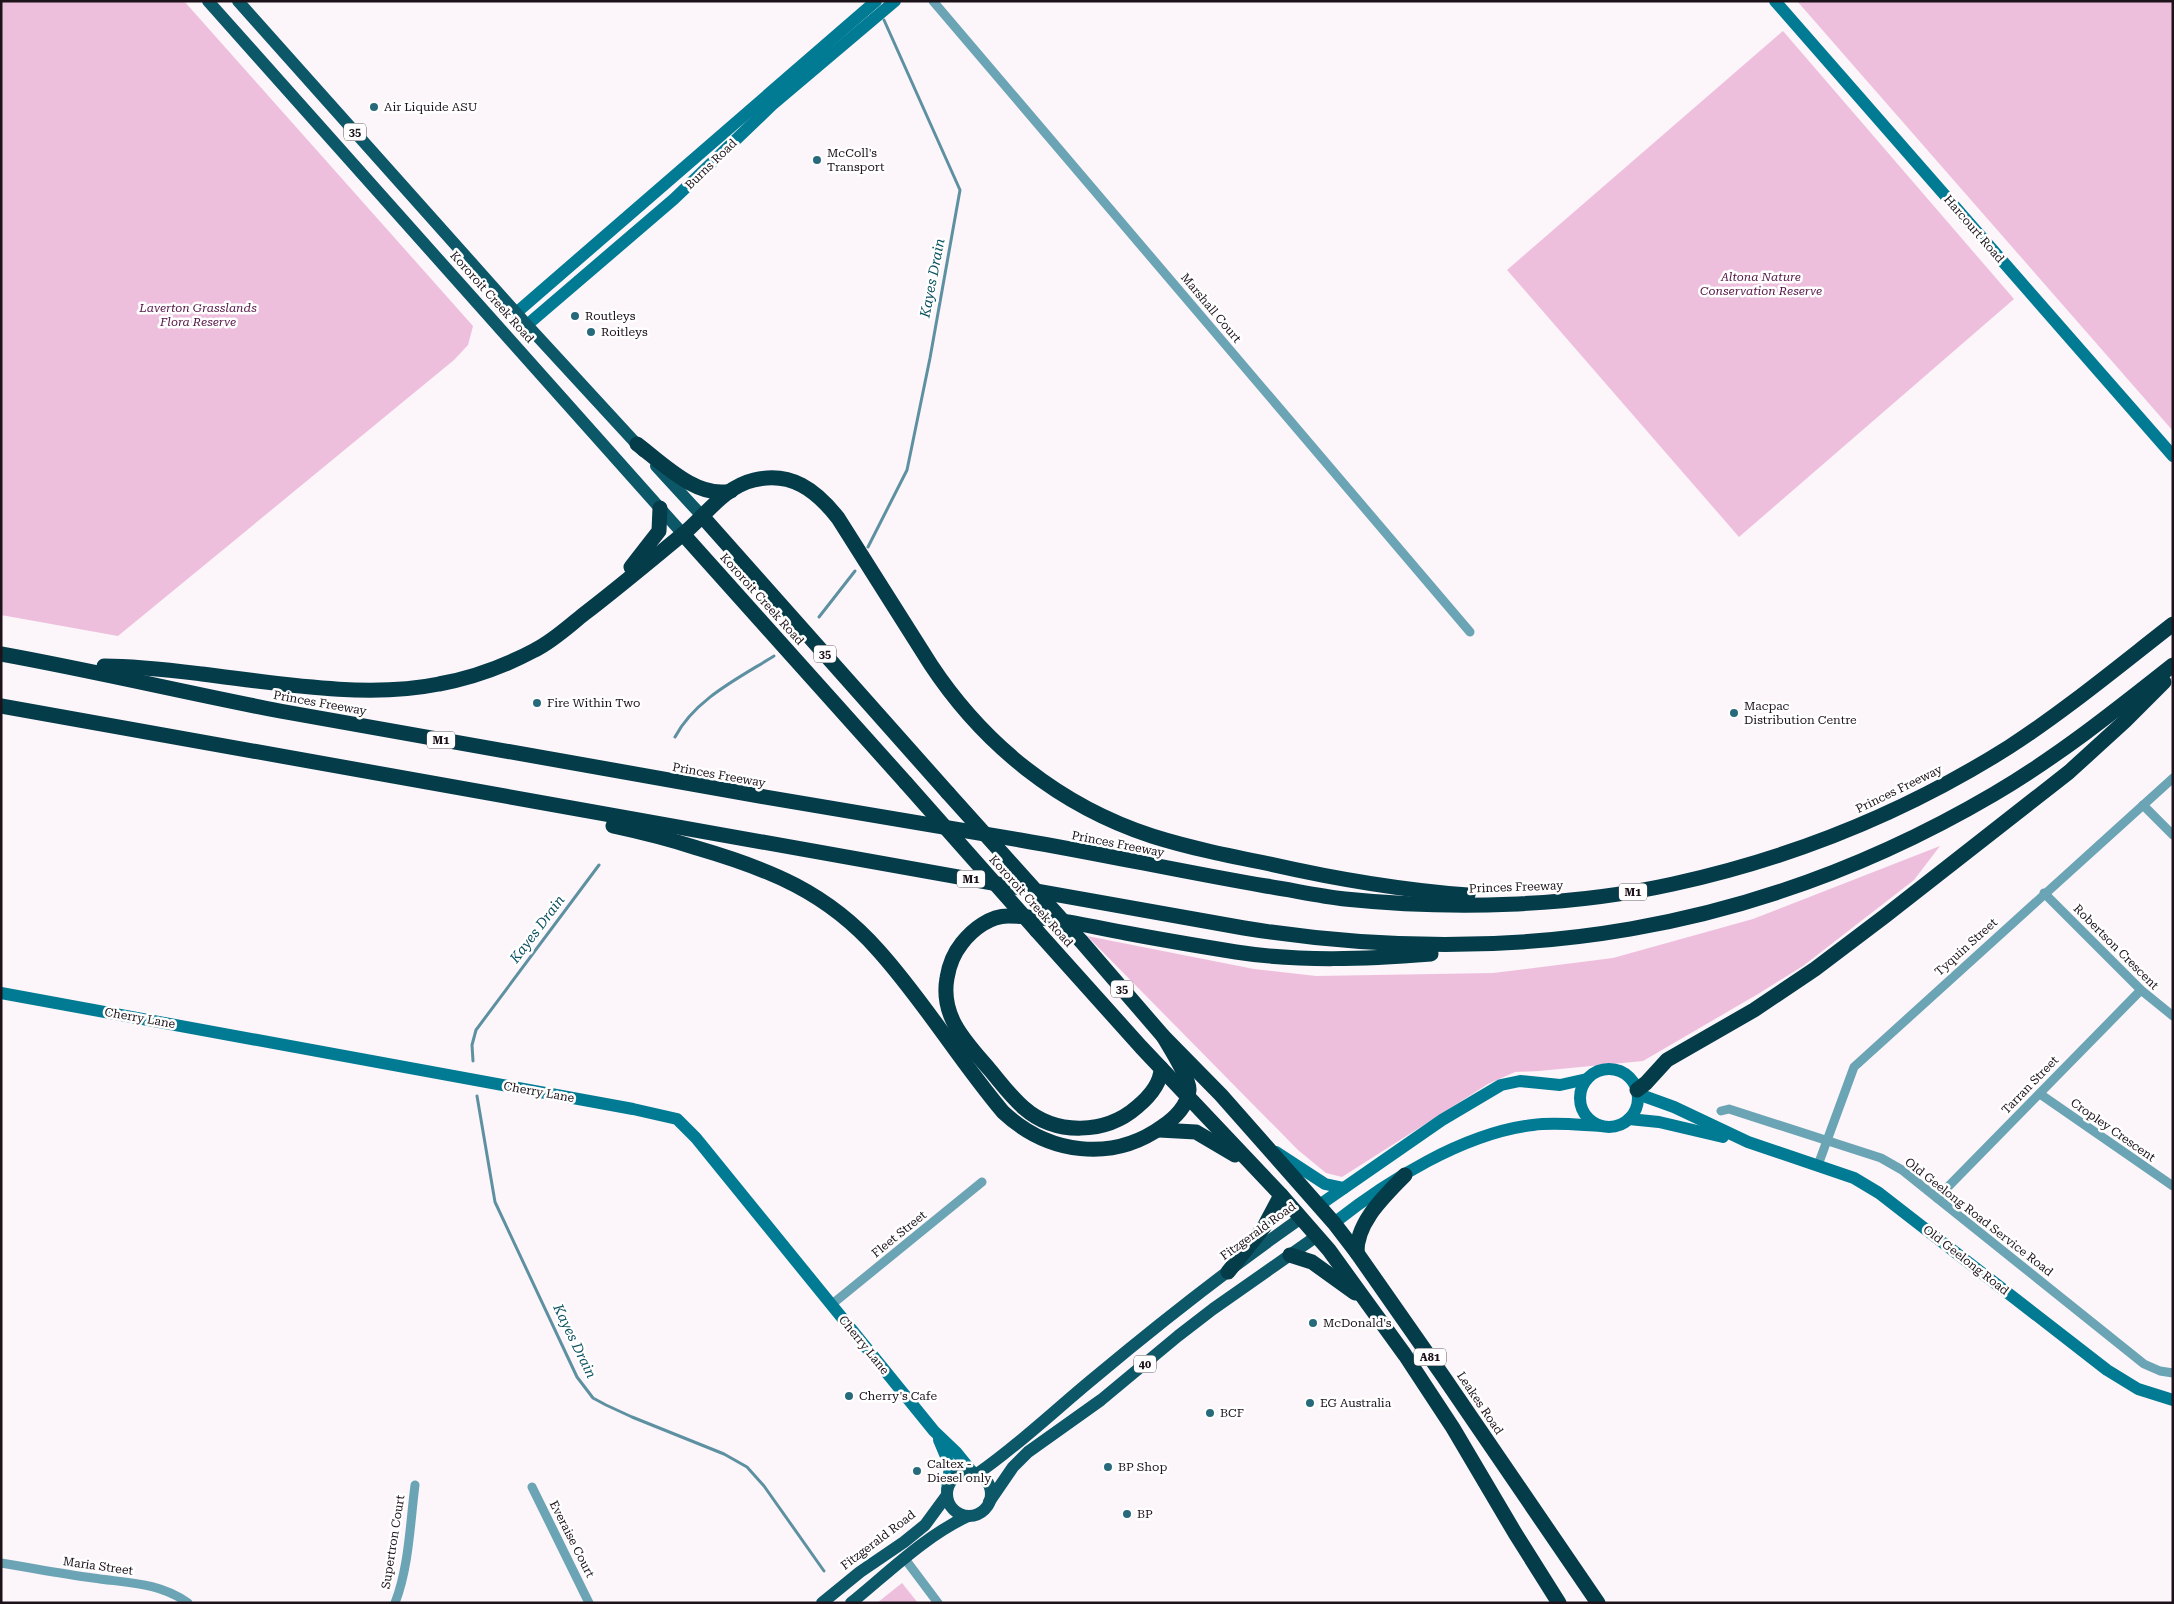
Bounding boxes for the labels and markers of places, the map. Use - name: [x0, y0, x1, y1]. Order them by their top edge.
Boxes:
- place label: Air Liquide ASU: [384, 100, 478, 114]
- marker: Air Liquide ASU: [368, 101, 380, 113]
- place label: McColl's Transport: [827, 146, 885, 174]
- marker: McColl's Transport: [811, 154, 823, 166]
- place label: Routleys: [585, 309, 636, 323]
- marker: Routleys: [569, 310, 581, 322]
- place label: Roitleys: [601, 325, 648, 339]
- marker: Roitleys: [585, 326, 597, 338]
- place label: Fire Within Two: [547, 696, 640, 710]
- marker: Fire Within Two: [531, 697, 543, 709]
- place label: Macpac Distribution Centre: [1744, 699, 1857, 727]
- marker: Macpac Distribution Centre: [1728, 707, 1740, 719]
- place label: McDonald's: [1323, 1316, 1392, 1330]
- marker: McDonald's: [1307, 1317, 1319, 1329]
- place label: Cherry's Cafe: [859, 1389, 937, 1403]
- marker: Cherry's Cafe: [843, 1390, 855, 1402]
- place label: EG Australia: [1320, 1396, 1392, 1410]
- marker: EG Australia: [1304, 1397, 1316, 1409]
- place label: BCF: [1220, 1406, 1244, 1420]
- marker: BCF: [1204, 1407, 1216, 1419]
- place label: Caltex - Diesel only: [927, 1457, 992, 1485]
- place label: BP Shop: [1118, 1460, 1167, 1474]
- marker: BP Shop: [1102, 1461, 1114, 1473]
- marker: Caltex - Diesel only: [911, 1465, 923, 1477]
- place label: BP: [1137, 1507, 1153, 1521]
- marker: BP: [1121, 1508, 1133, 1520]

